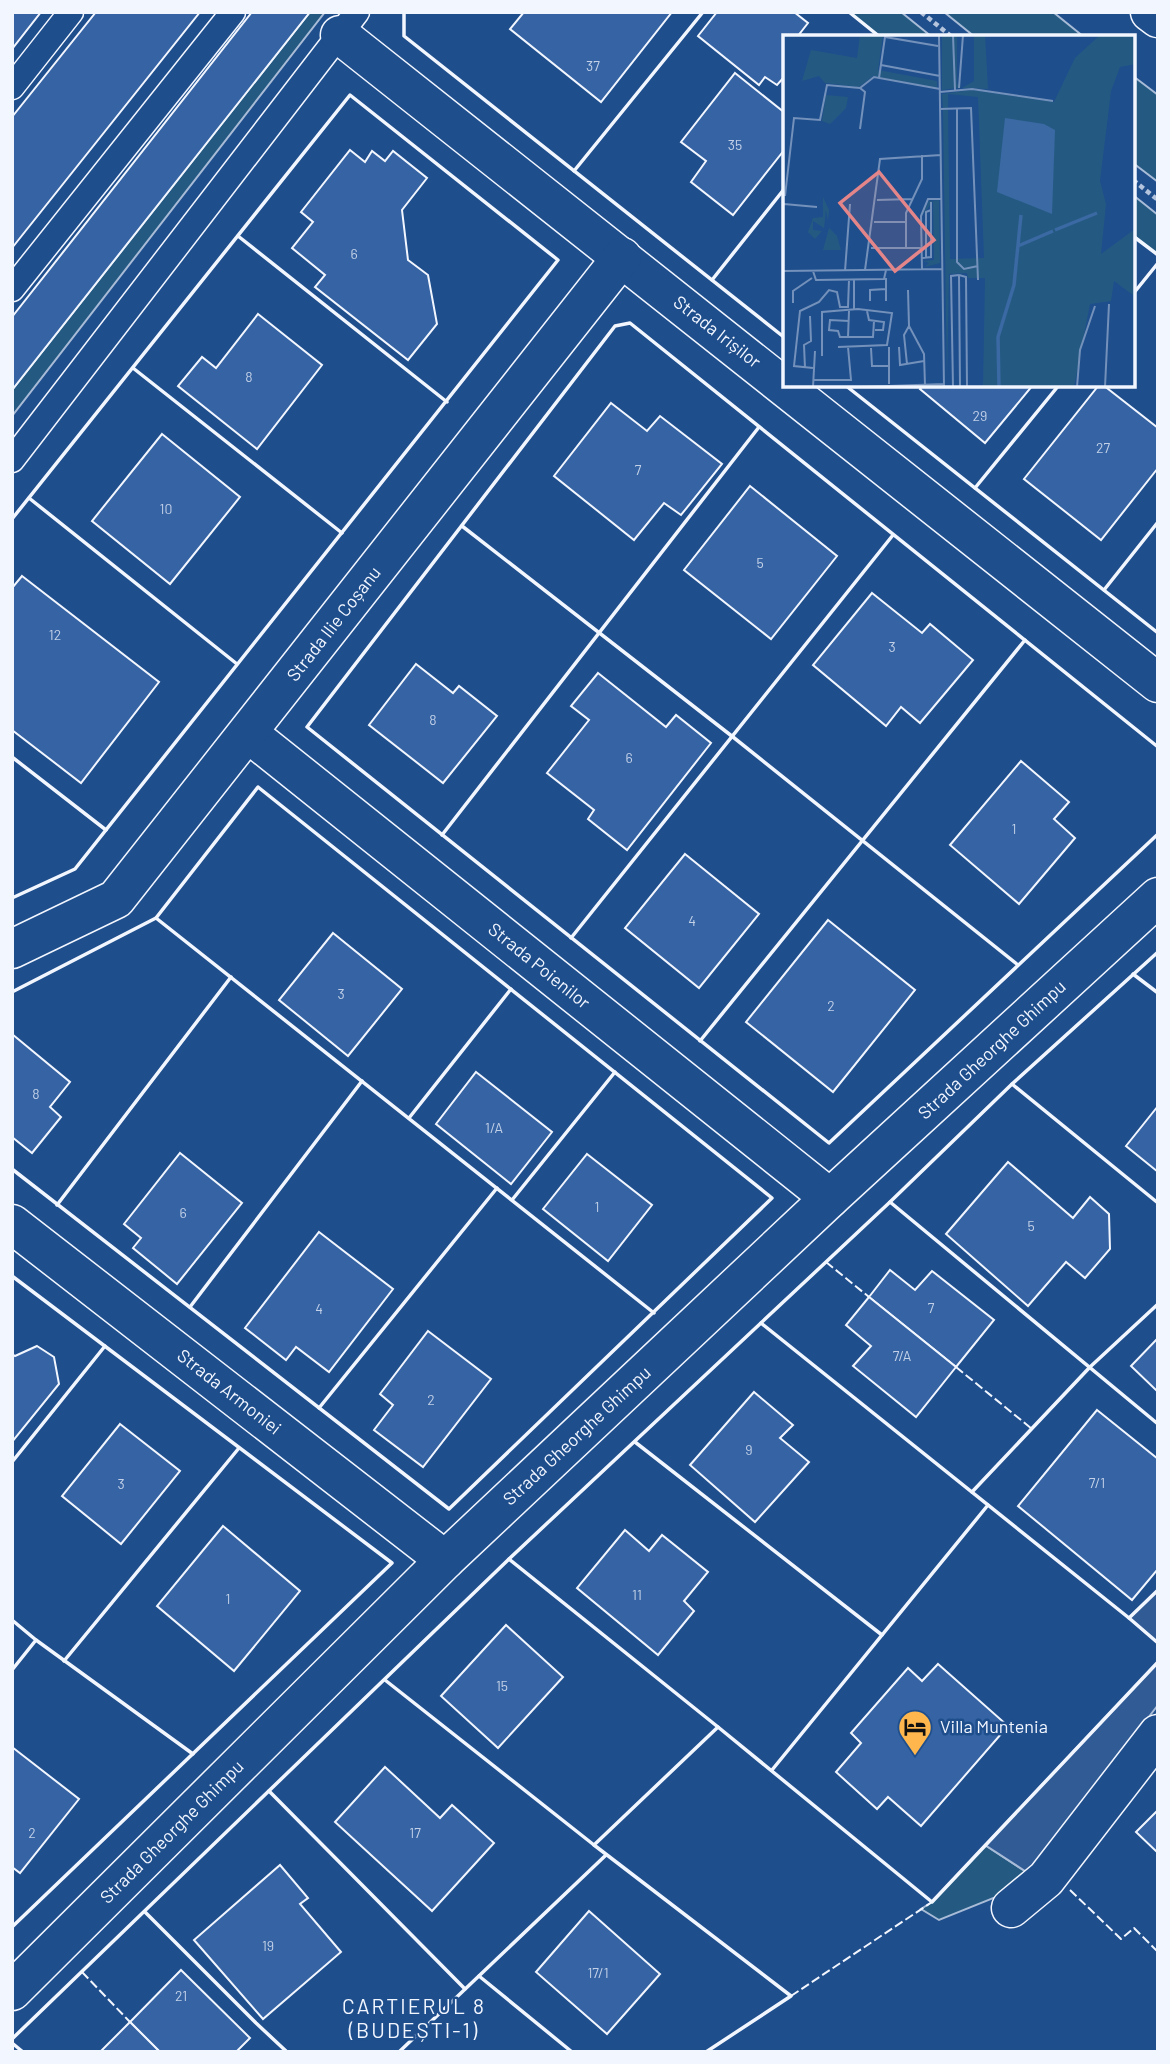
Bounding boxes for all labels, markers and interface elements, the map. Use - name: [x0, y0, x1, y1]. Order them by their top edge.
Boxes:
- inset map: [783, 35, 1135, 387]
- house number: 37: [586, 57, 600, 74]
- house number: 35: [728, 136, 742, 153]
- house number: 6: [350, 245, 358, 262]
- street label: Strada Irișilor: [669, 290, 766, 372]
- house number: 8: [245, 368, 253, 385]
- house number: 29: [973, 407, 987, 424]
- house number: 27: [1096, 439, 1110, 456]
- house number: 7: [635, 461, 642, 478]
- house number: 10: [160, 500, 172, 517]
- house number: 5: [756, 554, 764, 571]
- street label: Strada Ilie Coșanu: [281, 561, 385, 685]
- house number: 12: [49, 626, 61, 643]
- house number: 3: [888, 638, 896, 655]
- house number: 8: [429, 711, 437, 728]
- house number: 6: [625, 749, 633, 766]
- house number: 1: [1012, 820, 1016, 837]
- house number: 4: [688, 912, 696, 929]
- street label: Strada Poienilor: [484, 917, 595, 1013]
- street label: Strada Gheorghe Ghimpu: [913, 975, 1070, 1123]
- house number: 3: [337, 985, 345, 1002]
- house number: 2: [827, 997, 835, 1014]
- house number: 8: [32, 1085, 40, 1102]
- house number: 1/A: [485, 1119, 503, 1136]
- house number: 1: [595, 1198, 599, 1215]
- house number: 6: [179, 1204, 187, 1221]
- house number: 5: [1027, 1217, 1035, 1234]
- house number: 7: [928, 1299, 935, 1316]
- house number: 4: [315, 1300, 323, 1317]
- street label: Strada Armoniei: [173, 1344, 286, 1439]
- house number: 7/A: [893, 1347, 912, 1364]
- street label: Strada Gheorghe Ghimpu: [498, 1361, 655, 1509]
- house number: 2: [427, 1391, 435, 1408]
- house number: 9: [745, 1441, 753, 1458]
- house number: 7/1: [1089, 1474, 1105, 1491]
- house number: 3: [117, 1475, 125, 1492]
- house number: 11: [632, 1586, 642, 1603]
- house number: 1: [226, 1590, 230, 1607]
- house number: 15: [496, 1677, 508, 1694]
- hotel icon: Villa Muntenia: [896, 1708, 934, 1757]
- place label: Villa Muntenia: [940, 1715, 1048, 1737]
- street label: Strada Gheorghe Ghimpu: [95, 1755, 248, 1908]
- house number: 2: [28, 1824, 36, 1841]
- house number: 17: [409, 1824, 421, 1841]
- house number: 19: [262, 1937, 274, 1954]
- house number: 17/1: [587, 1964, 609, 1981]
- house number: 21: [175, 1987, 187, 2004]
- district label: CARTIERUL 8 (BUDEȘTI-1): [342, 1993, 486, 2042]

